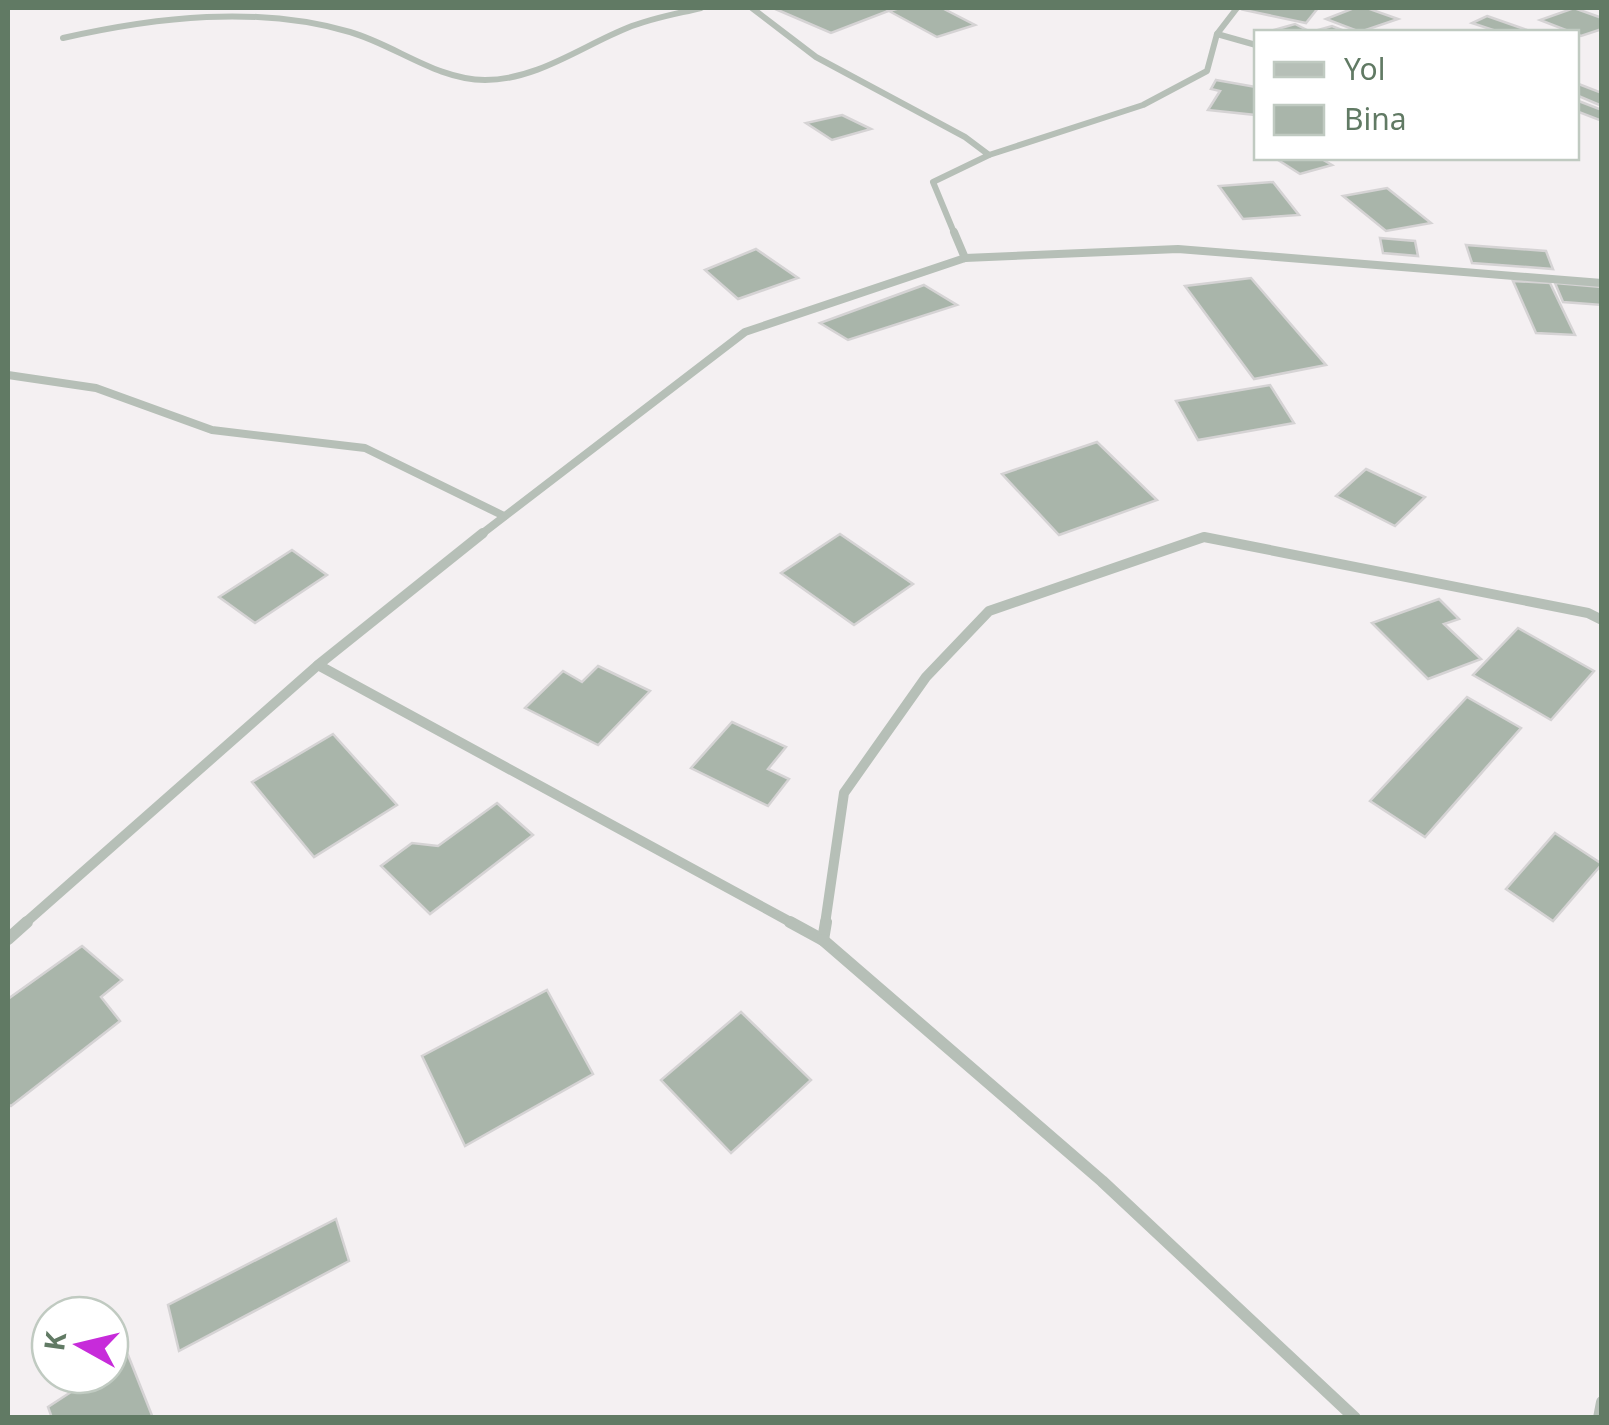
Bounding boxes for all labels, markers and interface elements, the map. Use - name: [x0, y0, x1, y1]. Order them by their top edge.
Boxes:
- legend: [1254, 30, 1579, 160]
- text: Yol: [1344, 48, 1385, 89]
- text: Bina: [1344, 98, 1407, 139]
- north arrow: [30, 1295, 130, 1395]
- text: K: [34, 1329, 74, 1353]

